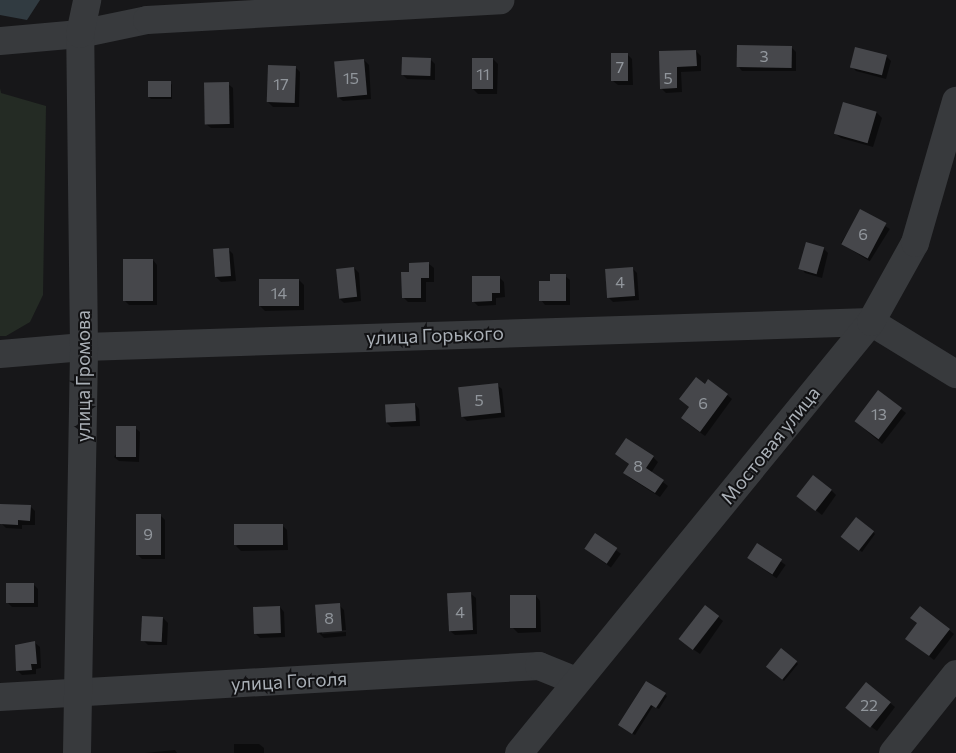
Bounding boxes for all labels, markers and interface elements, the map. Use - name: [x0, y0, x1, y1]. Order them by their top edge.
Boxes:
- house number: 3: [759, 46, 769, 66]
- house number: 7: [616, 57, 624, 77]
- house number: 11: [476, 64, 490, 84]
- house number: 15: [343, 68, 359, 88]
- house number: 5: [663, 68, 673, 88]
- house number: 17: [273, 74, 289, 94]
- house number: 6: [858, 224, 868, 244]
- house number: 4: [615, 272, 625, 292]
- house number: 14: [271, 283, 287, 303]
- street label: улица Громова: [72, 310, 94, 442]
- street label: улица Горького: [366, 321, 504, 349]
- street label: Мостовая улица: [716, 382, 824, 508]
- house number: 5: [474, 390, 484, 410]
- house number: 6: [698, 393, 708, 413]
- house number: 13: [871, 404, 887, 424]
- house number: 8: [633, 456, 643, 476]
- house number: 9: [143, 524, 153, 544]
- house number: 4: [455, 602, 465, 622]
- house number: 8: [324, 608, 334, 628]
- street label: улица Гоголя: [230, 667, 348, 695]
- house number: 22: [860, 695, 878, 715]

